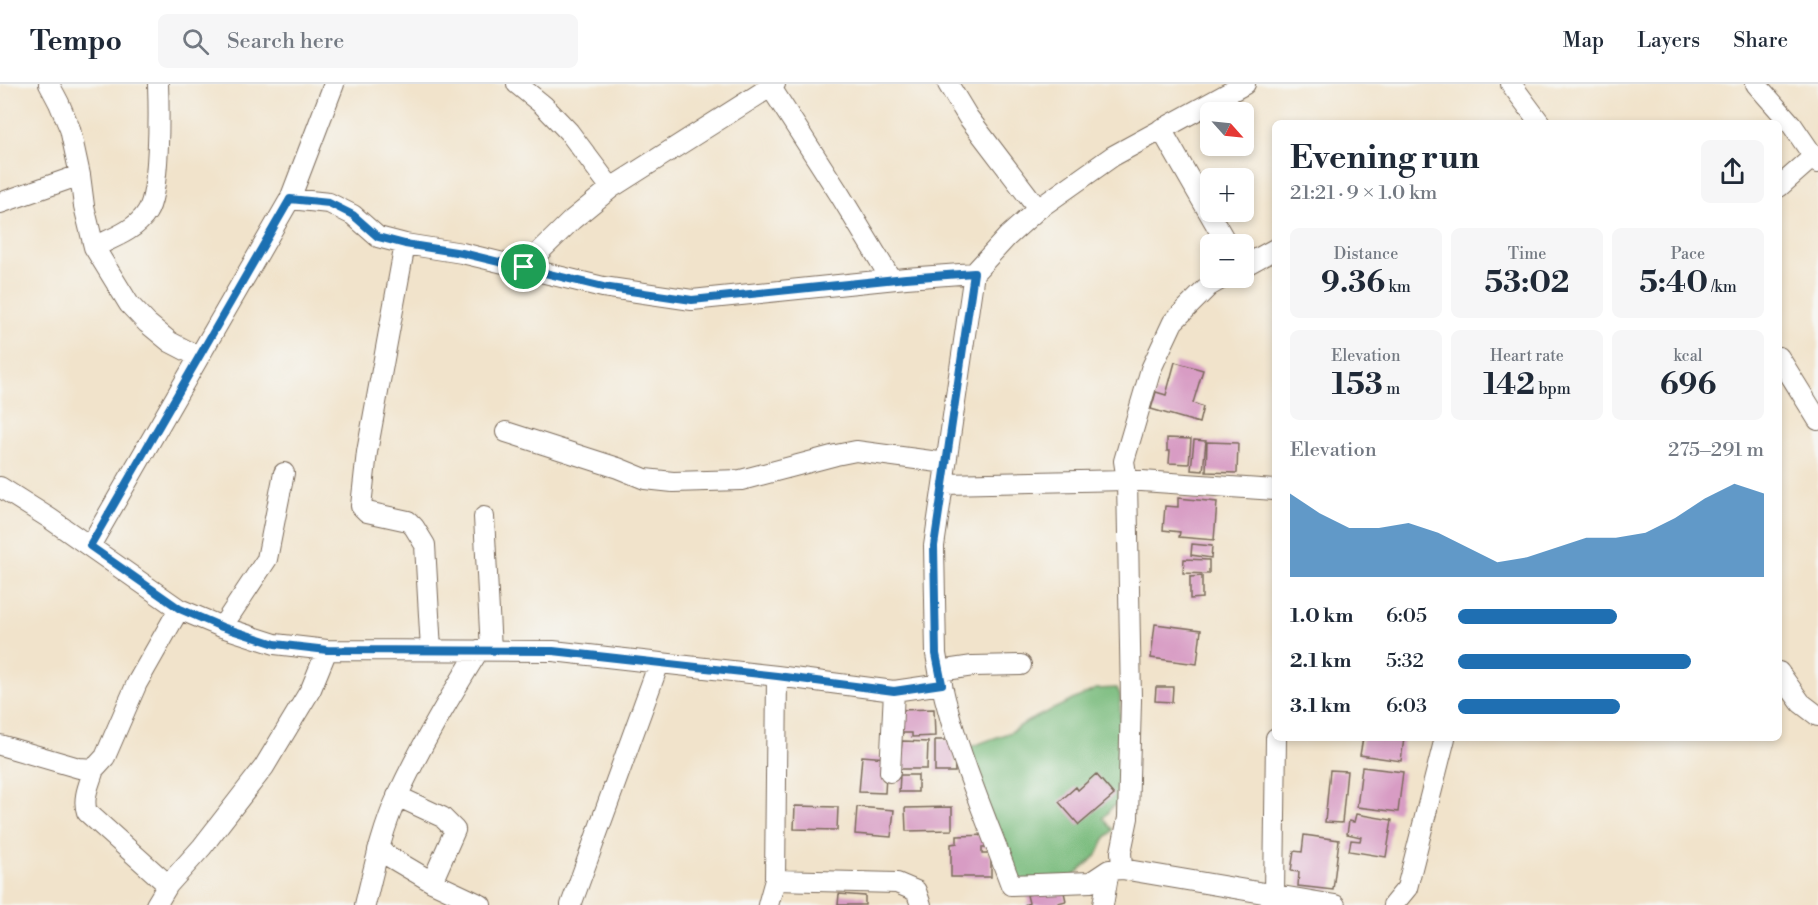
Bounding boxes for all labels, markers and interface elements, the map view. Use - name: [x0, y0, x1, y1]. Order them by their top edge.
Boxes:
- search box: [158, 14, 578, 68]
- text: Tempo: [30, 24, 122, 59]
- icon: search: [179, 25, 212, 58]
- text: Search here: [227, 28, 344, 55]
- text: Map: [1563, 28, 1604, 54]
- text: Layers: [1637, 28, 1700, 54]
- text: Share: [1733, 28, 1788, 54]
- north arrow: [1200, 102, 1254, 156]
- map controls: [1200, 102, 1254, 288]
- text: Evening run: [1290, 138, 1479, 179]
- button: share: [1701, 140, 1764, 203]
- button: +: [1200, 168, 1254, 222]
- text: 21:21 · 9 × 1.0 km: [1290, 181, 1437, 206]
- button: −: [1200, 234, 1254, 288]
- pin: [498, 241, 549, 292]
- text: Distance: [1334, 244, 1398, 264]
- text: Time: [1508, 244, 1546, 264]
- text: Pace: [1671, 244, 1705, 264]
- icon: arrive: [507, 250, 540, 283]
- text: 9.36: [1321, 264, 1385, 302]
- text: 53:02: [1484, 264, 1570, 302]
- text: 5:40: [1639, 264, 1708, 302]
- text: km: [1385, 277, 1411, 297]
- text: /km: [1708, 277, 1737, 297]
- text: Elevation: [1331, 346, 1401, 366]
- text: Heart rate: [1490, 346, 1564, 366]
- text: kcal: [1673, 346, 1703, 366]
- text: 153: [1332, 366, 1383, 404]
- text: 142: [1483, 366, 1535, 404]
- text: 696: [1660, 366, 1716, 404]
- text: m: [1383, 379, 1400, 399]
- text: bpm: [1535, 379, 1571, 399]
- text: Elevation: [1290, 438, 1377, 463]
- text: 275–291 m: [1668, 438, 1764, 463]
- text: 1.0 km: [1290, 604, 1354, 629]
- text: 6:05: [1386, 604, 1427, 629]
- text: 2.1 km: [1290, 649, 1352, 674]
- text: 5:32: [1386, 649, 1424, 674]
- text: 3.1 km: [1290, 694, 1351, 719]
- text: 6:03: [1386, 694, 1427, 719]

